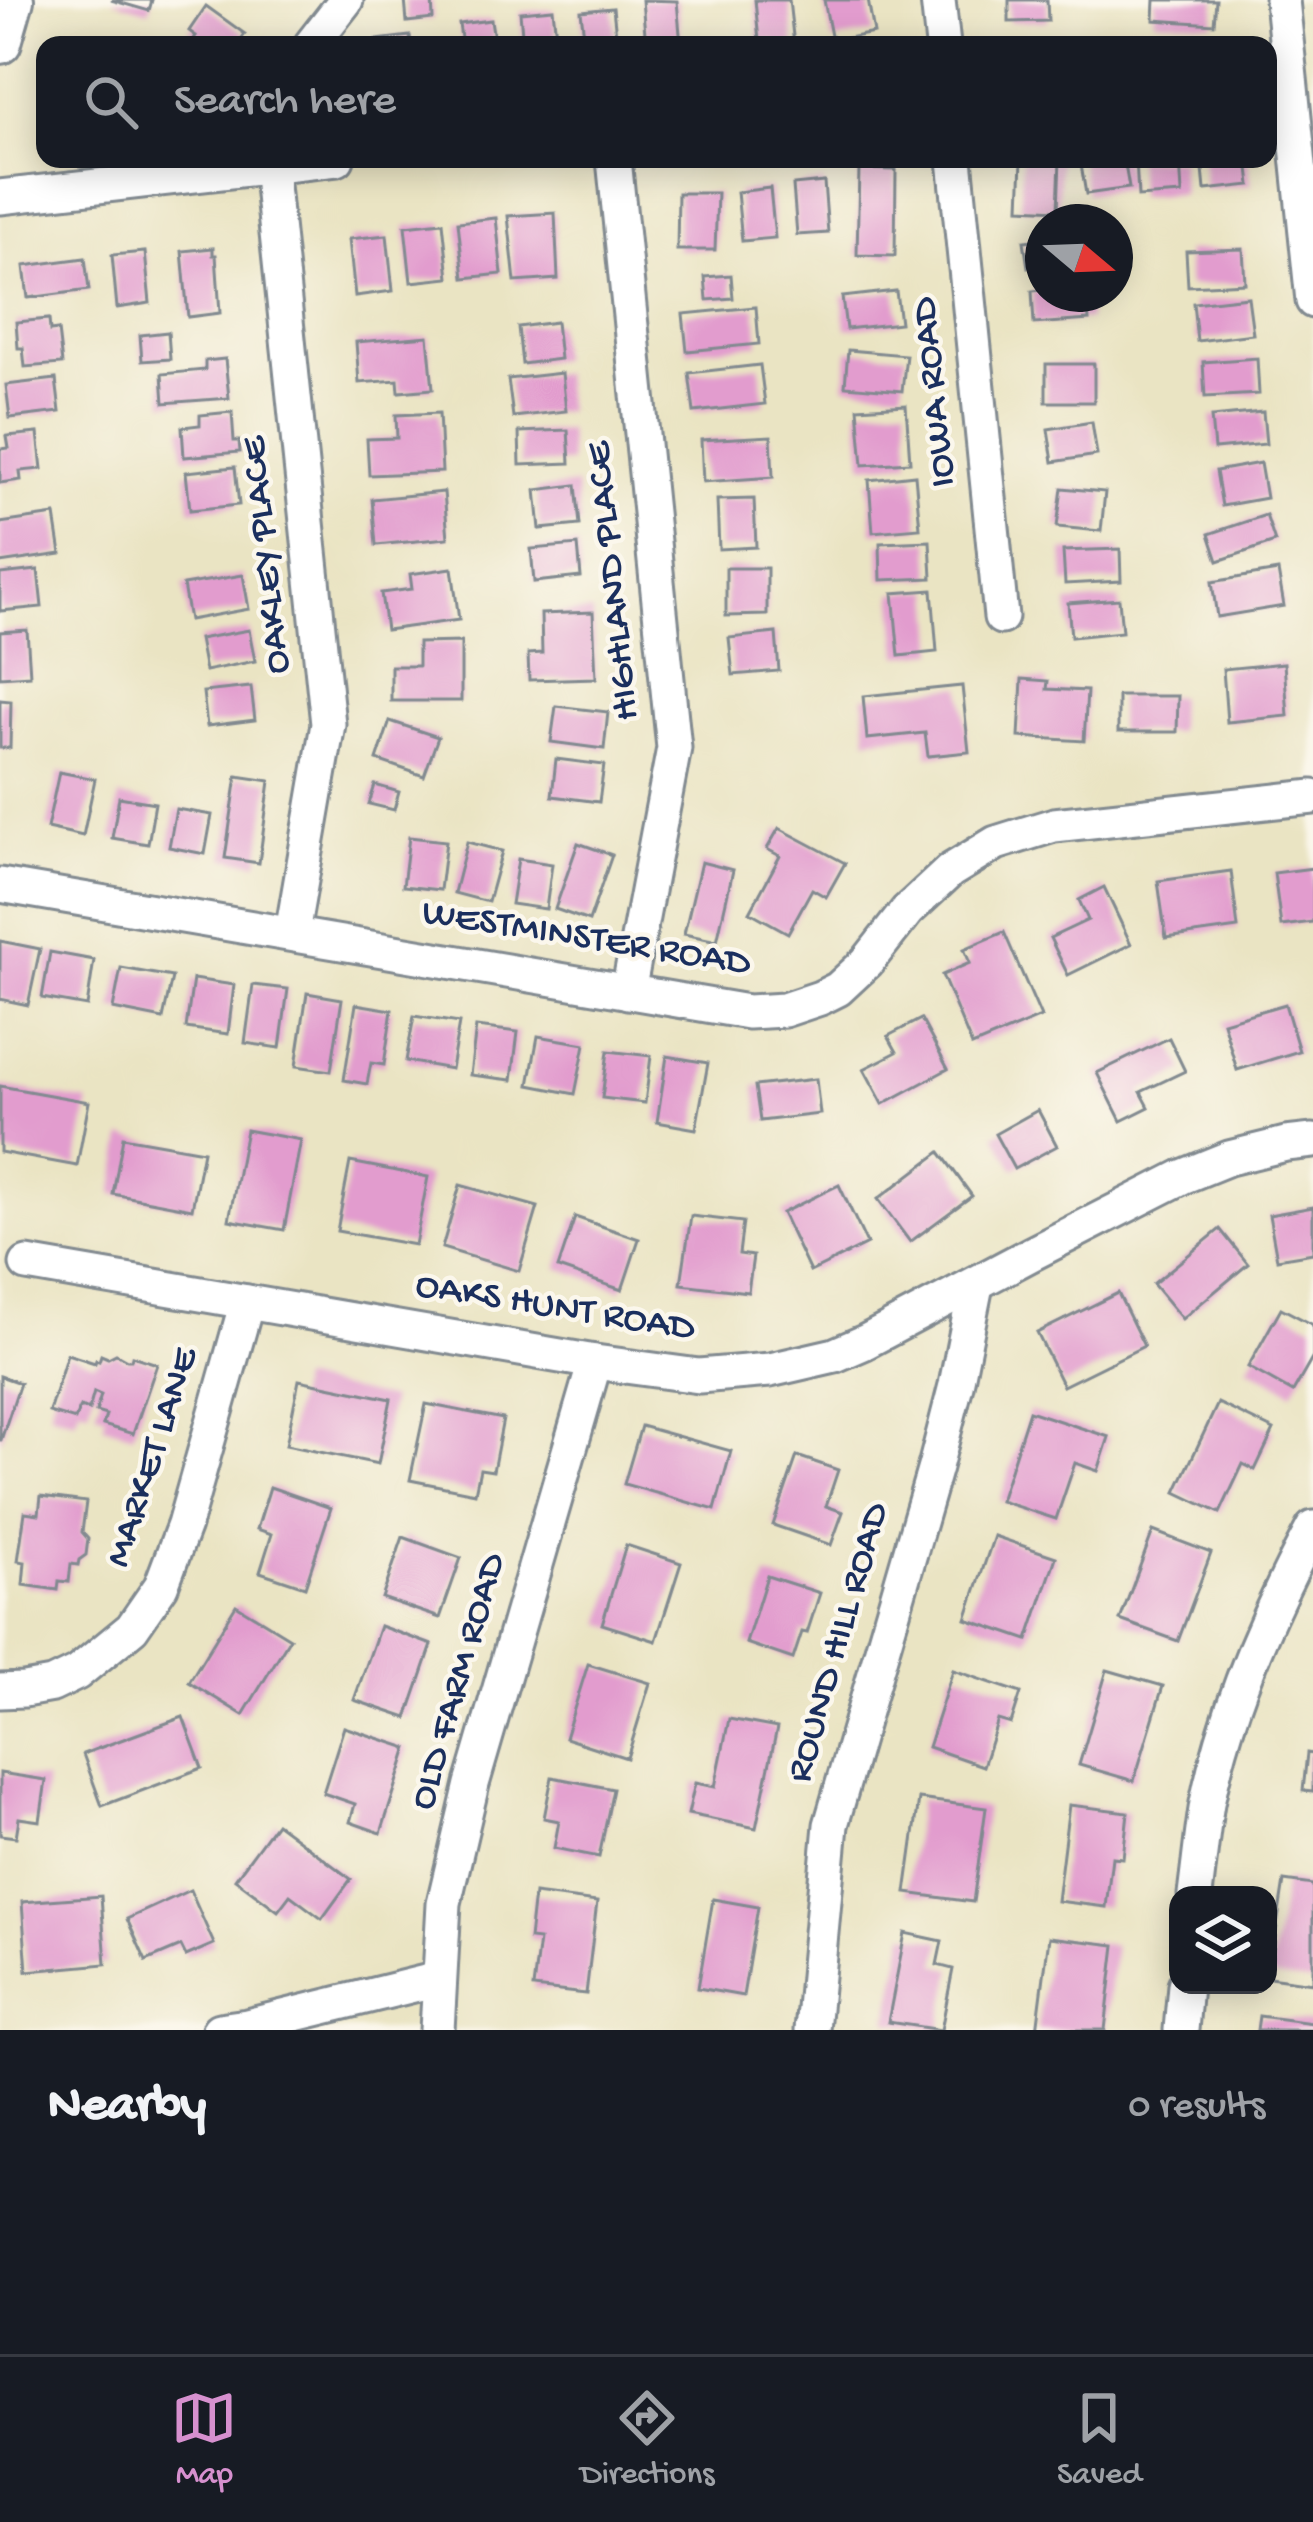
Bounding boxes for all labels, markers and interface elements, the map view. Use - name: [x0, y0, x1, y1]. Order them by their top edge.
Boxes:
- search box: [36, 36, 1277, 168]
- icon: search: [78, 69, 144, 135]
- text: Search here: [174, 76, 396, 129]
- north arrow: [1025, 204, 1133, 312]
- street label: IOWA ROAD: [903, 294, 969, 489]
- street label: OAKLEY PLACE: [233, 433, 303, 676]
- street label: HIGHLAND PLACE: [577, 438, 653, 723]
- street label: WESTMINSTER ROAD: [419, 891, 754, 989]
- street label: OAKS HUNT ROAD: [412, 1264, 698, 1354]
- street label: MARKET LANE: [97, 1341, 212, 1573]
- street label: ROUND HILL ROAD: [778, 1498, 902, 1788]
- street label: OLD FARM ROAD: [401, 1548, 519, 1815]
- map controls: [1169, 1886, 1277, 1994]
- button: layers: [1169, 1886, 1277, 1994]
- text: Nearby: [48, 2078, 206, 2138]
- text: 0 results: [1128, 2085, 1265, 2131]
- tab: Map: [171, 2385, 237, 2495]
- tab: Directions: [580, 2385, 714, 2495]
- tab: Saved: [1057, 2385, 1142, 2495]

